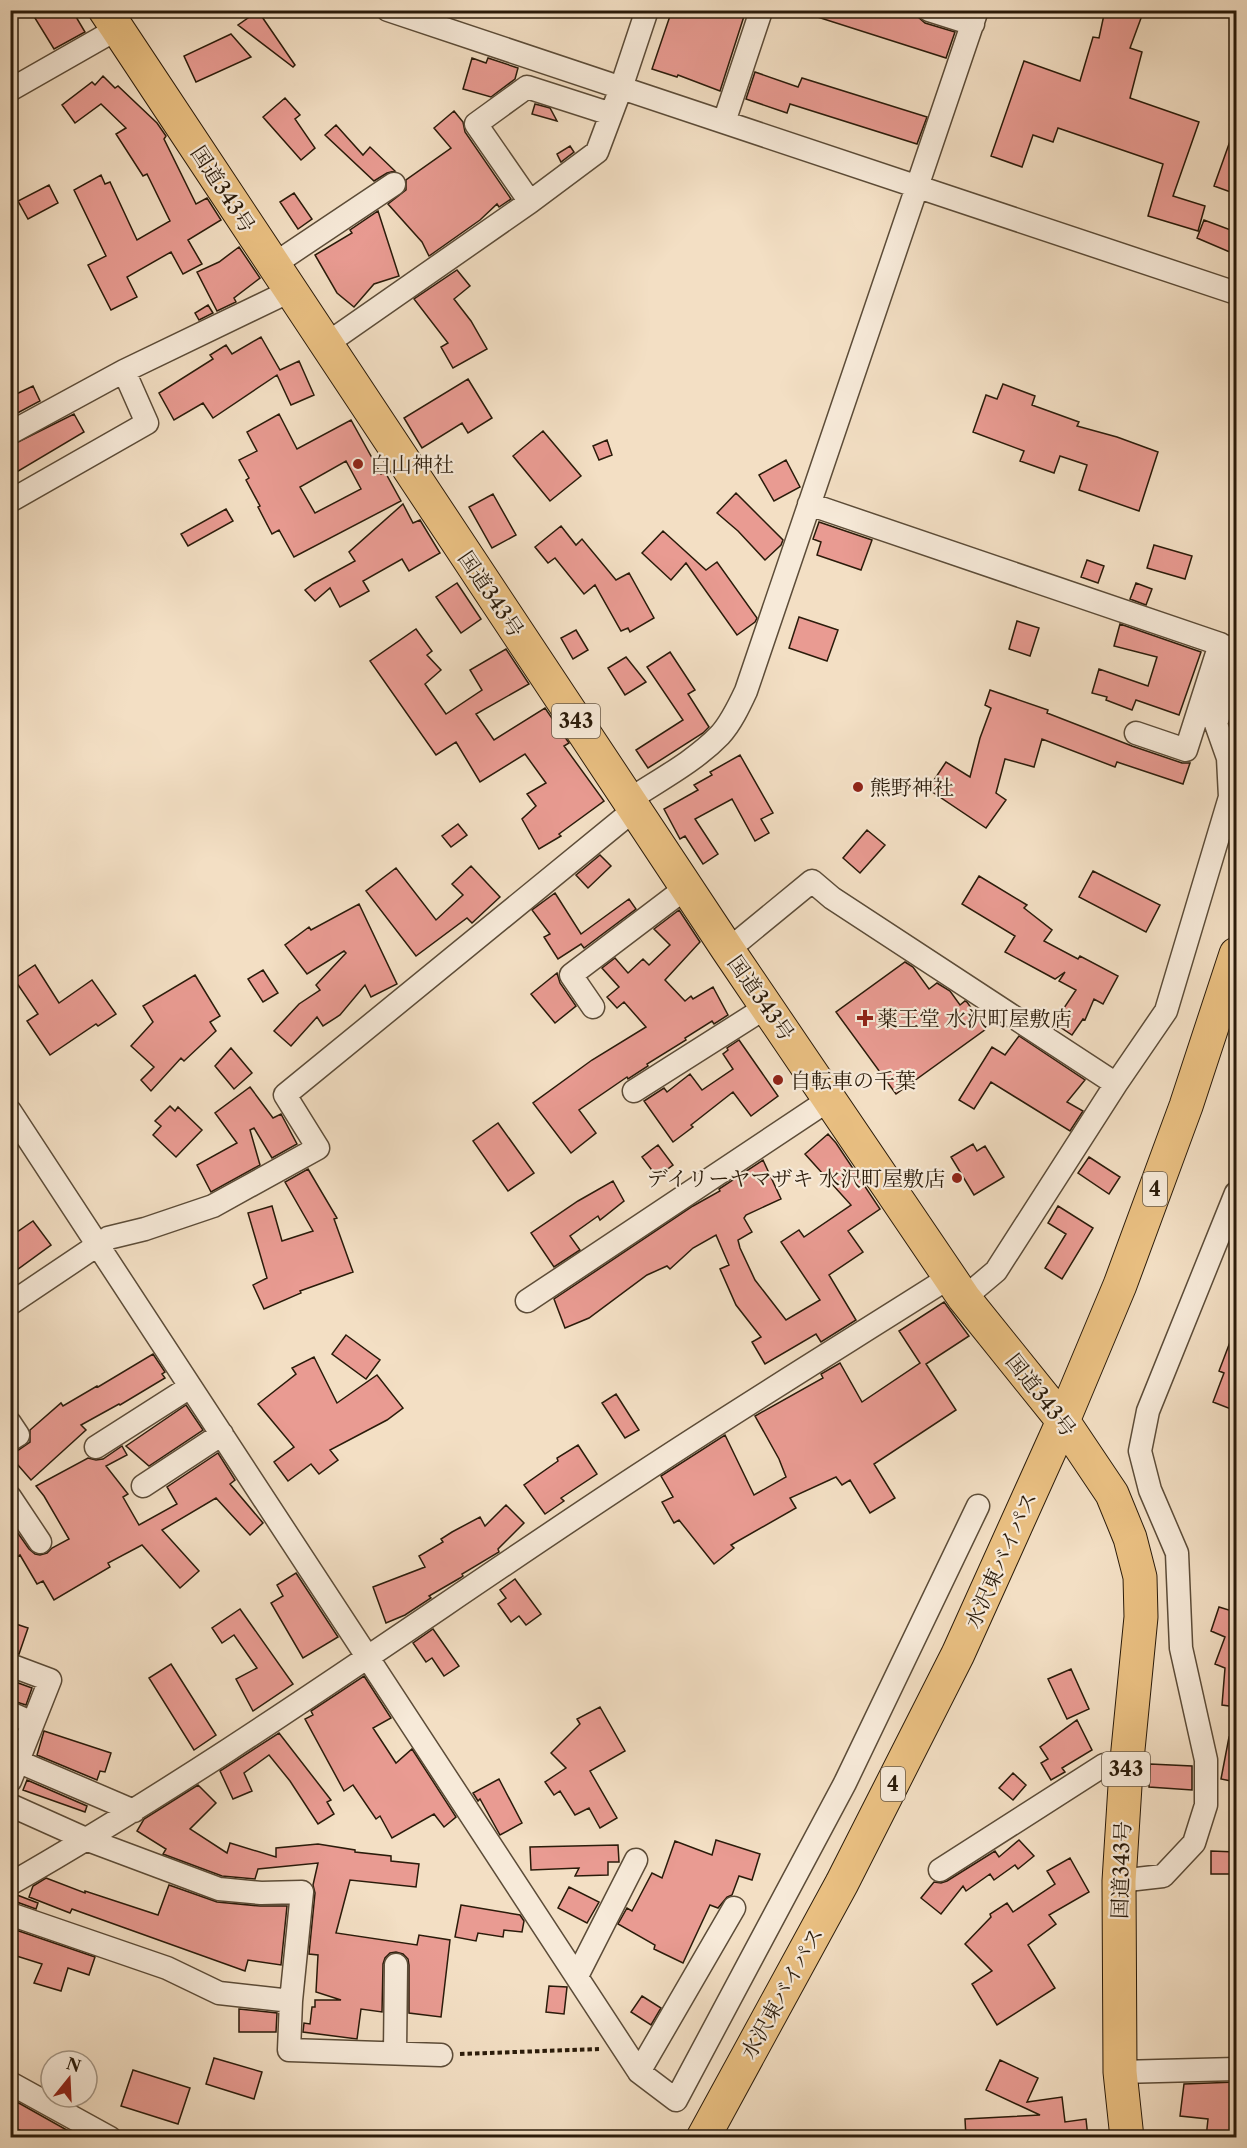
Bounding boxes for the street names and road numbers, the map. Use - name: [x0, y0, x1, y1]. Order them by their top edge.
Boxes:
- street label: 国道343号: [186, 141, 260, 237]
- street label: 国道343号: [453, 546, 529, 642]
- road number: 343: [552, 704, 600, 738]
- street label: 国道343号: [723, 951, 799, 1045]
- road number: 4: [1143, 1172, 1167, 1206]
- street label: 国道343号: [1001, 1349, 1081, 1441]
- street label: 水沢東バイパス: [960, 1488, 1042, 1632]
- road number: 343: [1102, 1752, 1150, 1786]
- road number: 4: [881, 1767, 905, 1801]
- street label: 国道343号: [1107, 1820, 1135, 1920]
- street label: 水沢東バイパス: [736, 1923, 828, 2063]

